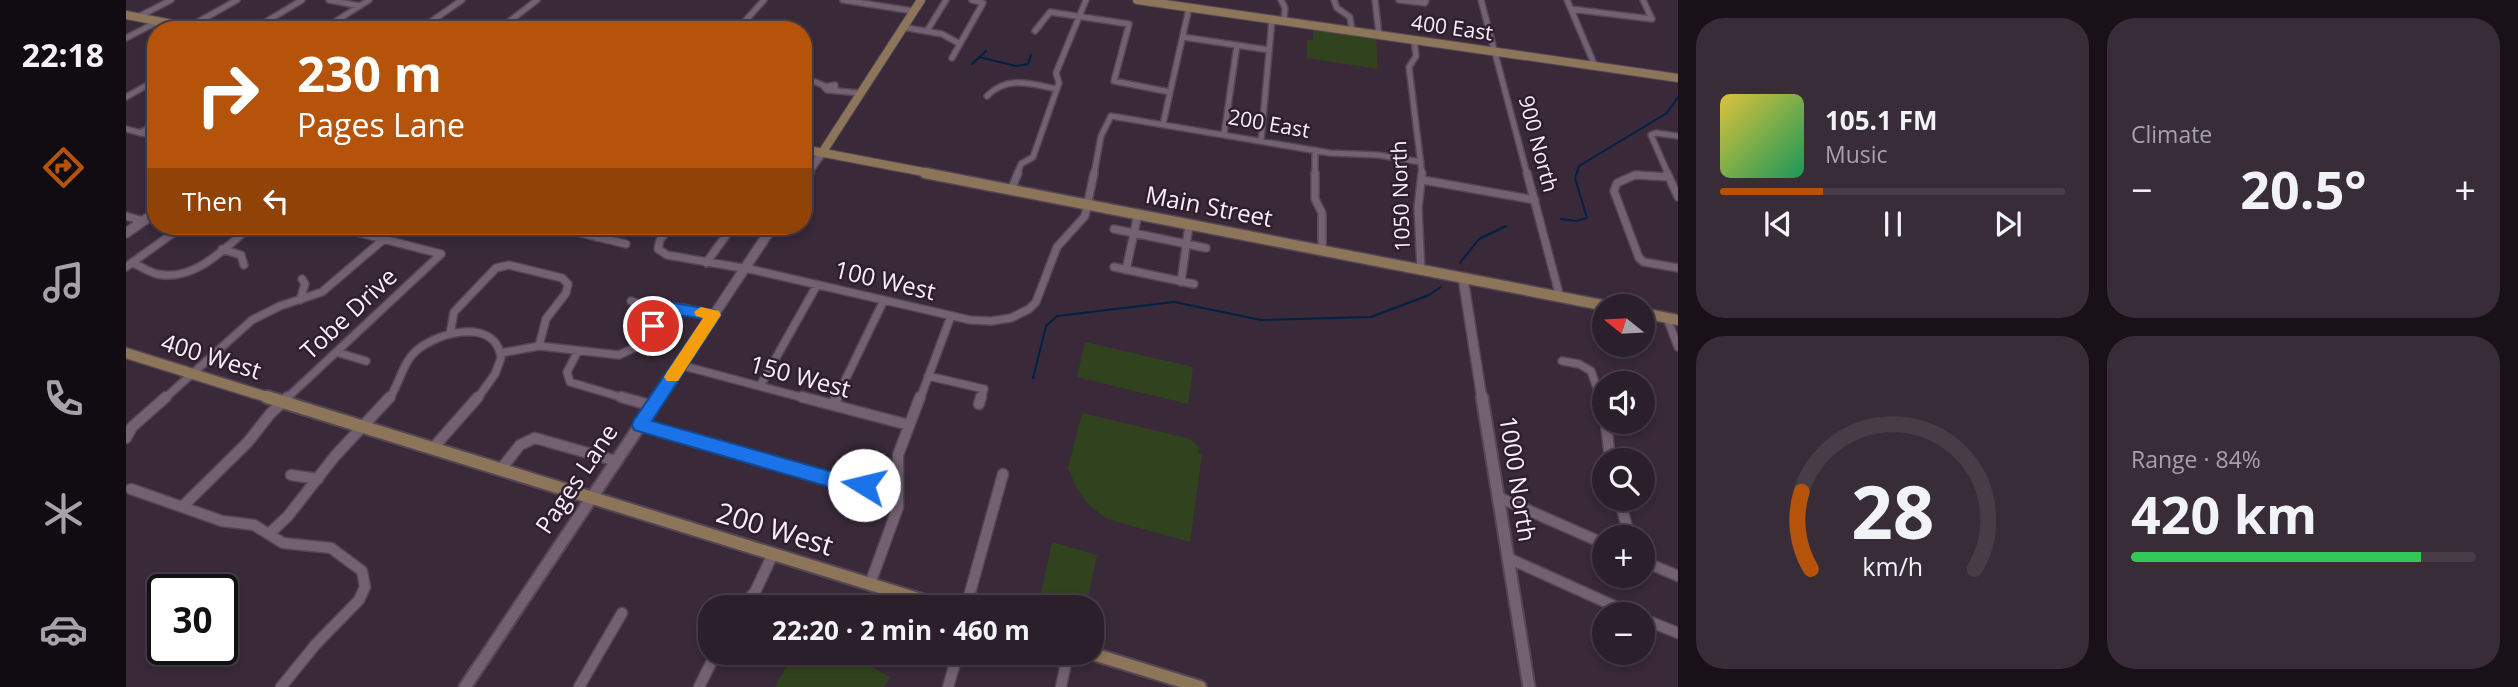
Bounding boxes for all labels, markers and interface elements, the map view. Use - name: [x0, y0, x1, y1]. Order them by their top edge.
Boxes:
- street label: 400 East: [1409, 7, 1495, 47]
- text: 22:18: [22, 33, 104, 76]
- text: 230 m: [297, 40, 442, 106]
- icon: right: [182, 49, 273, 140]
- street label: 900 North: [1513, 92, 1565, 195]
- street label: 200 East: [1226, 102, 1312, 144]
- text: 105.1 FM: [1825, 102, 1937, 138]
- text: Pages Lane: [297, 103, 465, 146]
- text: Climate: [2131, 118, 2212, 150]
- text: Music: [1825, 138, 1888, 170]
- street label: 1050 North: [1384, 140, 1416, 252]
- icon: directions: [39, 143, 88, 192]
- text: 20.5°: [2240, 153, 2367, 224]
- text: −: [2131, 163, 2153, 215]
- text: +: [2454, 163, 2476, 215]
- street label: Main Street: [1143, 177, 1276, 234]
- icon: left: [257, 182, 295, 220]
- text: Then: [182, 183, 243, 219]
- icon: previous: [1759, 205, 1797, 243]
- icon: pause: [1874, 205, 1912, 243]
- icon: next: [1989, 205, 2027, 243]
- street label: 100 West: [831, 252, 939, 307]
- icon: music: [39, 258, 88, 307]
- street label: Tobe Drive: [293, 260, 403, 366]
- north arrow: [1592, 294, 1656, 357]
- map controls: [1592, 294, 1655, 665]
- pin: [623, 296, 683, 356]
- icon: arrive: [634, 307, 672, 345]
- street label: 400 West: [157, 325, 266, 386]
- street label: 150 West: [746, 346, 854, 405]
- button: sound: [1592, 371, 1655, 434]
- icon: phone: [39, 374, 88, 423]
- street label: 1000 North: [1492, 414, 1545, 544]
- street label: Pages Lane: [527, 417, 625, 540]
- text: Range · 84%: [2131, 443, 2261, 475]
- position arrow: [827, 448, 901, 522]
- button: search: [1592, 448, 1655, 511]
- text: 28: [1851, 461, 1934, 560]
- text: 420 km: [2131, 478, 2317, 549]
- icon: climate: [39, 489, 88, 538]
- street label: 200 West: [712, 492, 838, 564]
- button: +: [1592, 525, 1655, 588]
- text: km/h: [1862, 548, 1923, 582]
- speed limit sign: 30: [147, 574, 238, 665]
- button: −: [1592, 602, 1655, 665]
- icon: car: [39, 605, 88, 654]
- text: 22:20 · 2 min · 460 m: [772, 612, 1030, 648]

